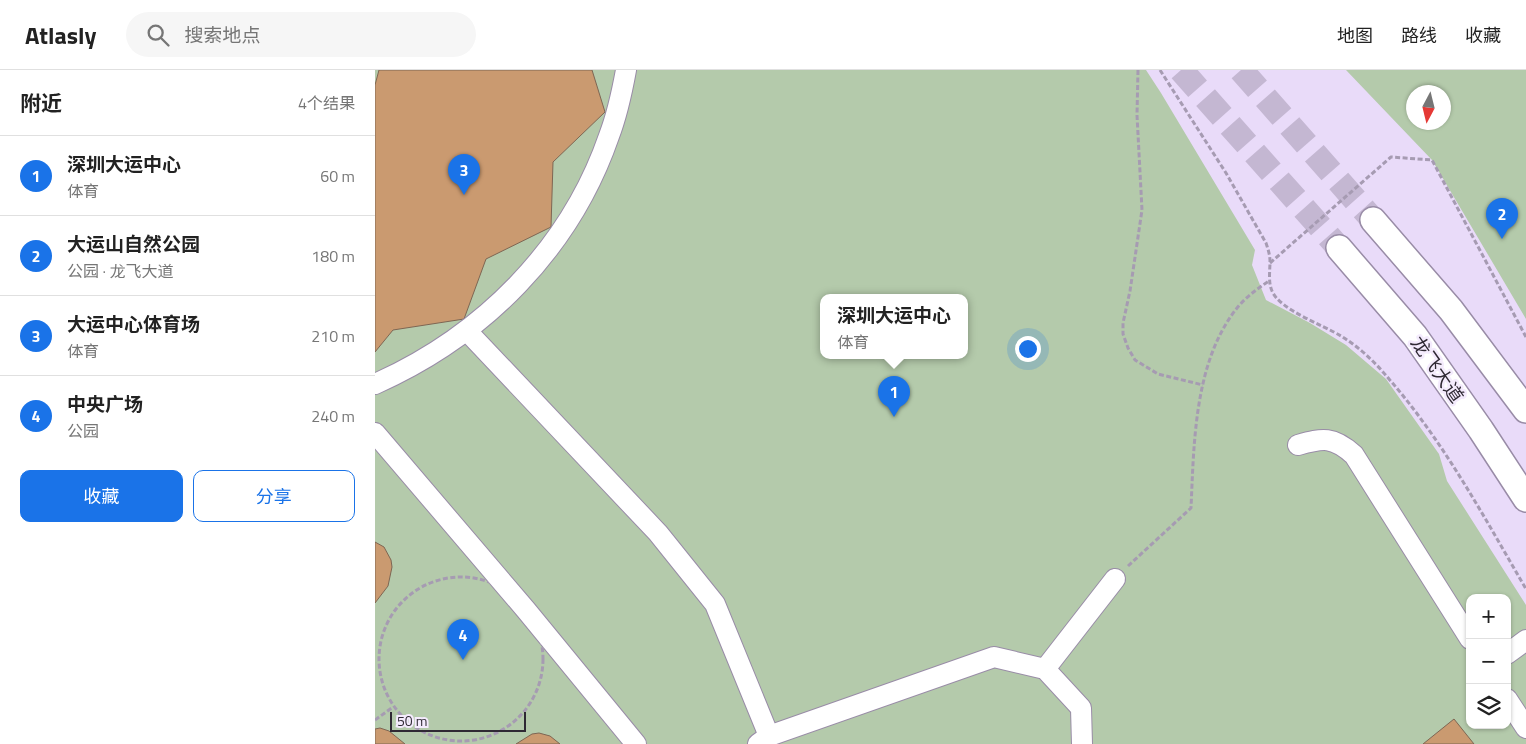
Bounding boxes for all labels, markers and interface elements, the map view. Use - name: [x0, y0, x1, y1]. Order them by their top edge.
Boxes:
- search box: [126, 12, 476, 57]
- text: Atlasly: [25, 17, 96, 53]
- text: 搜索地点: [184, 20, 261, 49]
- icon: search: [144, 21, 172, 49]
- text: 地图: [1337, 22, 1373, 49]
- text: 路线: [1401, 22, 1437, 49]
- text: 收藏: [1465, 22, 1501, 49]
- north arrow: [1406, 85, 1451, 130]
- text: 附近: [20, 87, 62, 119]
- text: 4个结果: [298, 91, 355, 115]
- text: 深圳大运中心: [67, 149, 181, 178]
- pin: 3: [448, 154, 480, 195]
- text: 1: [32, 164, 40, 188]
- text: 60 m: [320, 164, 355, 188]
- text: 体育: [67, 179, 99, 203]
- pin: 2: [1486, 198, 1518, 239]
- text: 大运山自然公园: [67, 229, 200, 258]
- text: 2: [32, 244, 40, 268]
- text: 180 m: [311, 244, 355, 268]
- text: 公园 · 龙飞大道: [67, 259, 174, 283]
- popup: [820, 294, 968, 359]
- text: 深圳大运中心: [837, 300, 951, 329]
- text: 大运中心体育场: [67, 309, 200, 338]
- text: 3: [32, 324, 40, 348]
- text: 210 m: [311, 324, 355, 348]
- text: 体育: [837, 330, 869, 354]
- street label: 龙飞大道: [1404, 330, 1472, 408]
- your location: [1015, 336, 1041, 362]
- text: 体育: [67, 339, 99, 363]
- pin: 1: [878, 376, 910, 417]
- text: 中央广场: [67, 389, 143, 418]
- text: 4: [32, 404, 40, 428]
- text: 240 m: [311, 404, 355, 428]
- text: 公园: [67, 419, 99, 443]
- button: 收藏: [20, 470, 183, 522]
- button: 分享: [193, 470, 355, 522]
- map controls: [1466, 594, 1511, 729]
- button: +: [1466, 594, 1511, 639]
- pin: 4: [447, 619, 479, 660]
- button: −: [1466, 639, 1511, 684]
- button: layers: [1466, 684, 1511, 729]
- scale bar: [390, 709, 526, 732]
- text: 50 m: [397, 710, 427, 731]

